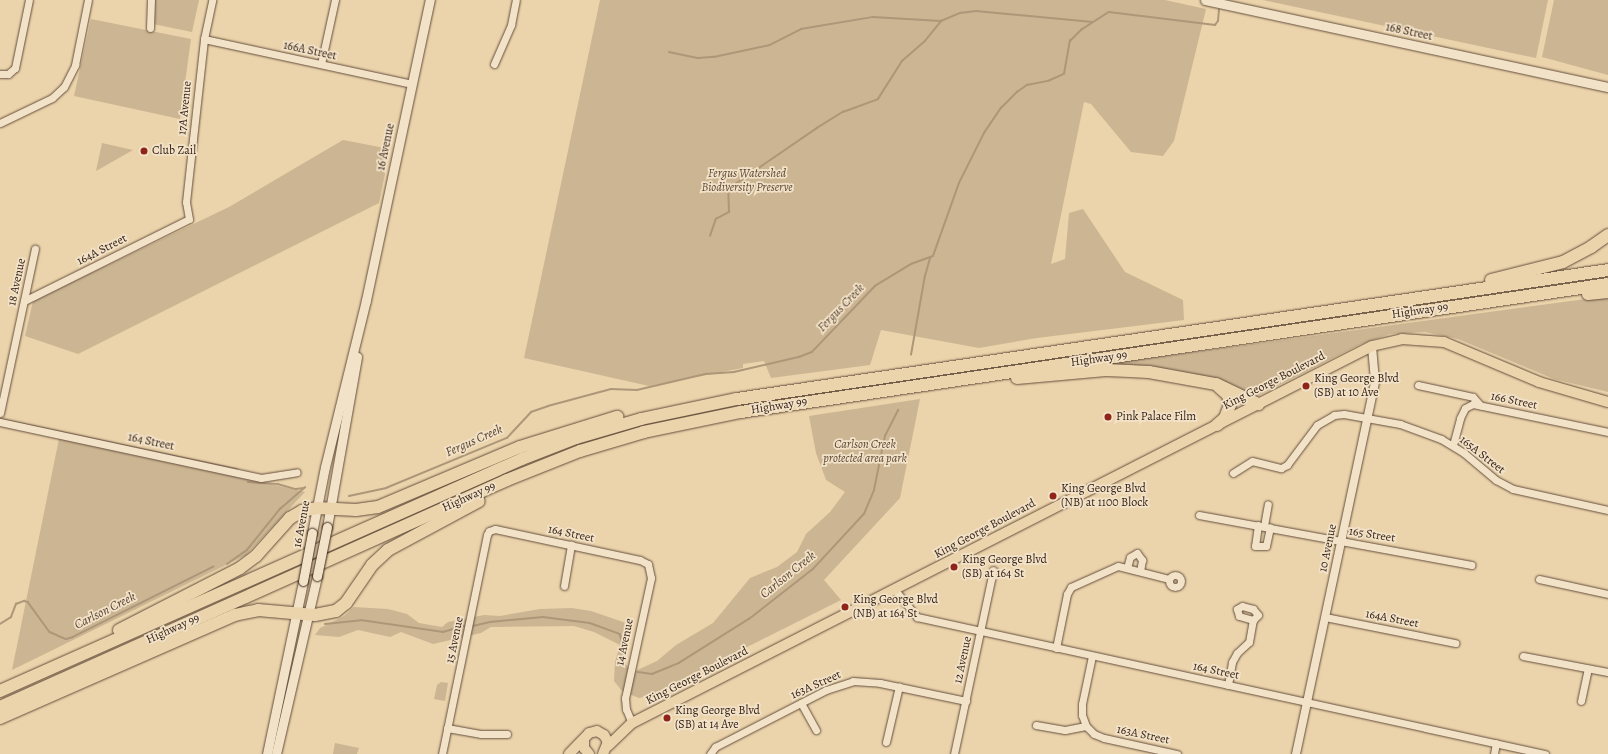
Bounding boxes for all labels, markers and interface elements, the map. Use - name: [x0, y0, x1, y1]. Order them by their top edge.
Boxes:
- street label: 168 Street: [1384, 20, 1434, 44]
- street label: 166A Street: [282, 38, 338, 64]
- street label: 17A Avenue: [175, 80, 195, 136]
- street label: 16 Avenue: [374, 122, 398, 172]
- place label: Club Zail: [152, 144, 196, 158]
- marker: Club Zail: [139, 146, 149, 156]
- park label: Fergus Watershed Biodiversity Preserve: [701, 167, 793, 195]
- street label: 164A Street: [75, 231, 129, 269]
- street label: 18 Avenue: [5, 257, 29, 307]
- water label: Fergus Creek: [814, 281, 868, 335]
- street label: Highway 99: [1391, 300, 1449, 322]
- street label: Highway 99: [1070, 348, 1128, 370]
- street label: King George Boulevard: [1220, 349, 1328, 413]
- place label: King George Blvd (SB) at 10 Ave: [1314, 372, 1399, 400]
- marker: King George Blvd (SB) at 10 Ave: [1301, 381, 1311, 391]
- street label: 166 Street: [1489, 389, 1539, 413]
- street label: Highway 99: [750, 394, 808, 418]
- place label: Pink Palace Film: [1116, 410, 1196, 424]
- marker: Pink Palace Film: [1103, 412, 1113, 422]
- water label: Fergus Creek: [443, 422, 505, 460]
- street label: 164 Street: [127, 430, 175, 454]
- street label: 165A Street: [1456, 433, 1508, 477]
- park label: Carlson Creek protected area park: [823, 438, 907, 466]
- street label: Highway 99: [440, 479, 498, 515]
- place label: King George Blvd (NB) at 1100 Block: [1061, 482, 1148, 510]
- marker: King George Blvd (NB) at 1100 Block: [1048, 491, 1058, 501]
- street label: King George Boulevard: [932, 496, 1038, 562]
- street label: 16 Avenue: [290, 499, 314, 549]
- street label: 164 Street: [547, 522, 595, 546]
- street label: 10 Avenue: [1316, 523, 1340, 573]
- street label: 165 Street: [1348, 524, 1396, 546]
- water label: Carlson Creek: [757, 548, 819, 602]
- place label: King George Blvd (SB) at 164 St: [962, 553, 1047, 581]
- marker: King George Blvd (SB) at 164 St: [949, 562, 959, 572]
- water label: Carlson Creek: [72, 589, 138, 633]
- place label: King George Blvd (NB) at 164 St: [853, 593, 938, 621]
- marker: King George Blvd (NB) at 164 St: [840, 602, 850, 612]
- street label: 164A Street: [1364, 607, 1420, 631]
- street label: Highway 99: [144, 611, 202, 647]
- street label: 15 Avenue: [443, 615, 467, 665]
- street label: 14 Avenue: [613, 617, 637, 667]
- street label: 12 Avenue: [951, 635, 975, 685]
- street label: King George Boulevard: [643, 644, 751, 708]
- street label: 164 Street: [1192, 659, 1240, 683]
- street label: 163A Street: [789, 668, 843, 702]
- place label: King George Blvd (SB) at 14 Ave: [675, 704, 760, 732]
- marker: King George Blvd (SB) at 14 Ave: [662, 713, 672, 723]
- street label: 163A Street: [1115, 722, 1171, 748]

